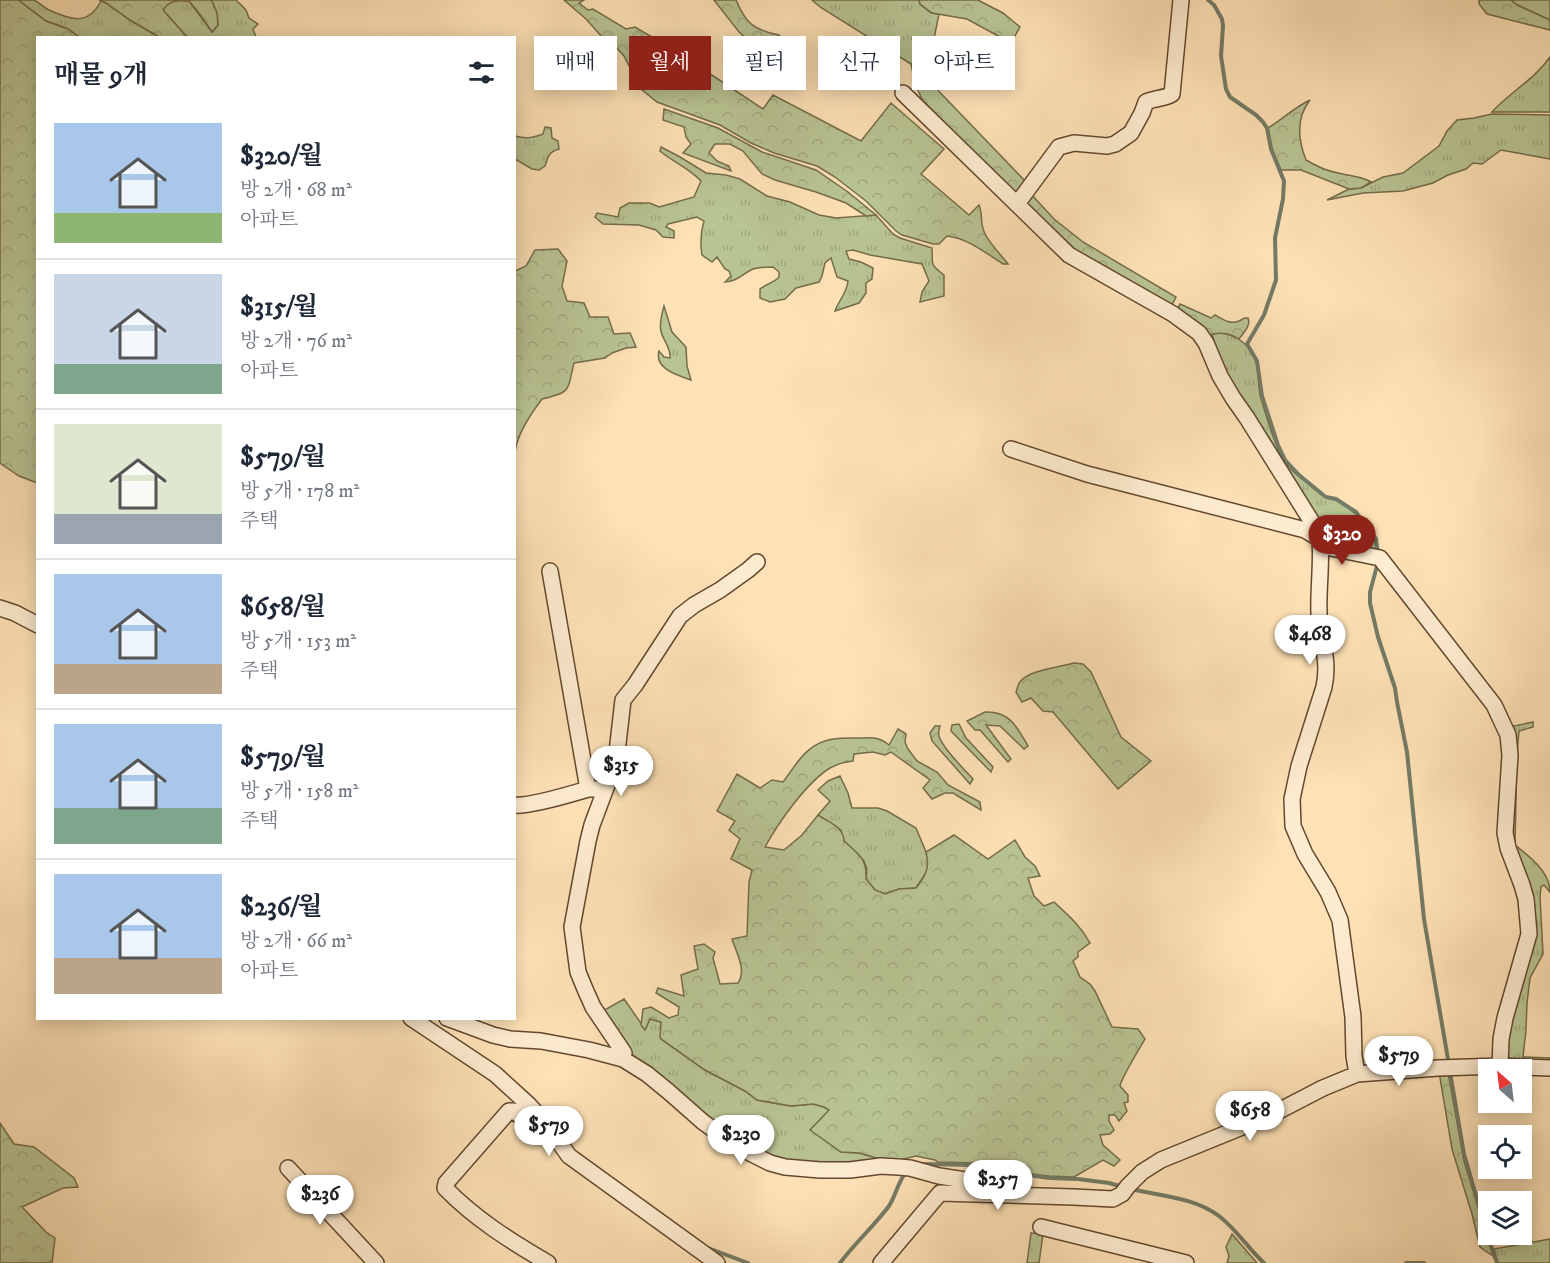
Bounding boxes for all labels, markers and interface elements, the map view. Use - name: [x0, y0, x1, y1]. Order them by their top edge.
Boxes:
- chip: 매매: [534, 36, 617, 90]
- chip: 월세: [629, 36, 711, 90]
- chip: 필터: [723, 36, 806, 90]
- chip: 신규: [818, 36, 900, 90]
- chip: 아파트: [912, 36, 1015, 90]
- icon: filters: [465, 56, 498, 89]
- text: 매물 9개: [54, 59, 148, 92]
- text: $320/월: [240, 140, 323, 173]
- icon: home: [102, 147, 174, 219]
- text: 방 2개 · 68 m²: [240, 178, 352, 203]
- text: 아파트: [240, 208, 298, 233]
- text: $315/월: [240, 291, 318, 324]
- icon: home: [102, 298, 174, 370]
- text: 방 2개 · 76 m²: [240, 329, 352, 354]
- text: 아파트: [240, 359, 298, 384]
- text: $579/월: [240, 441, 326, 474]
- icon: home: [102, 448, 174, 520]
- text: 방 5개 · 178 m²: [240, 479, 359, 504]
- text: 주택: [240, 509, 279, 534]
- pin: $320: [1306, 515, 1378, 566]
- text: $320: [1323, 522, 1361, 547]
- text: $658/월: [240, 591, 326, 624]
- icon: home: [102, 598, 174, 670]
- pin: $468: [1274, 615, 1346, 666]
- text: $468: [1289, 622, 1331, 647]
- text: 방 5개 · 153 m²: [240, 629, 356, 654]
- text: 주택: [240, 659, 279, 684]
- text: $579/월: [240, 741, 326, 774]
- pin: $315: [585, 746, 657, 797]
- icon: home: [102, 748, 174, 820]
- text: $315: [603, 753, 639, 778]
- text: 방 5개 · 158 m²: [240, 779, 359, 804]
- text: 주택: [240, 809, 279, 834]
- text: $236/월: [240, 891, 322, 924]
- icon: home: [102, 898, 174, 970]
- text: 방 2개 · 66 m²: [240, 929, 352, 954]
- text: 아파트: [240, 959, 298, 984]
- pin: $579: [1363, 1036, 1435, 1087]
- text: $579: [1378, 1043, 1420, 1068]
- north arrow: [1478, 1059, 1532, 1113]
- map controls: [1478, 1059, 1532, 1245]
- pin: $658: [1214, 1091, 1286, 1142]
- text: $658: [1229, 1098, 1271, 1123]
- pin: $579: [513, 1106, 585, 1157]
- text: $579: [528, 1113, 570, 1138]
- pin: $230: [705, 1115, 777, 1166]
- text: $230: [722, 1122, 760, 1147]
- button: locate: [1478, 1125, 1532, 1179]
- pin: $257: [962, 1160, 1034, 1211]
- text: $257: [977, 1167, 1019, 1192]
- pin: $236: [284, 1175, 356, 1226]
- text: $236: [301, 1182, 339, 1207]
- button: layers: [1478, 1191, 1532, 1245]

